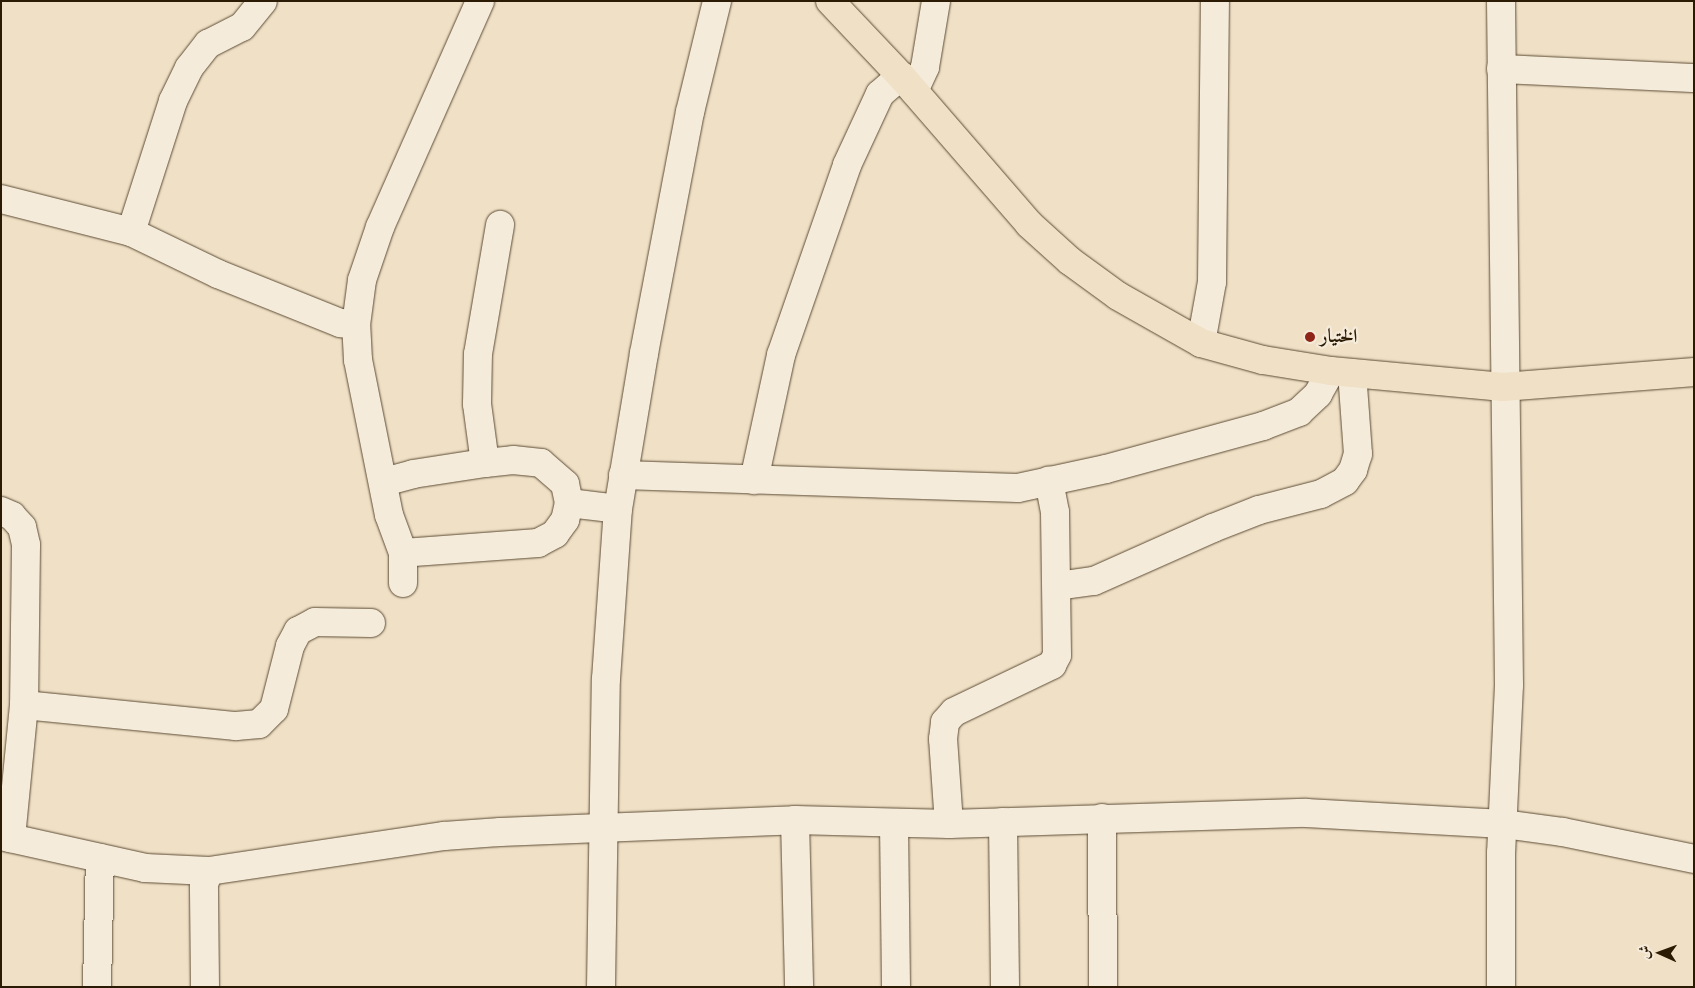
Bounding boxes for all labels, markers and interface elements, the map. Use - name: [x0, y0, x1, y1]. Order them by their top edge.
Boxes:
- place label: الختيار: [1320, 326, 1357, 348]
- marker: الختيار: [1304, 331, 1316, 343]
- north arrow: [1635, 928, 1685, 978]
- text: ش: [1636, 945, 1654, 960]

